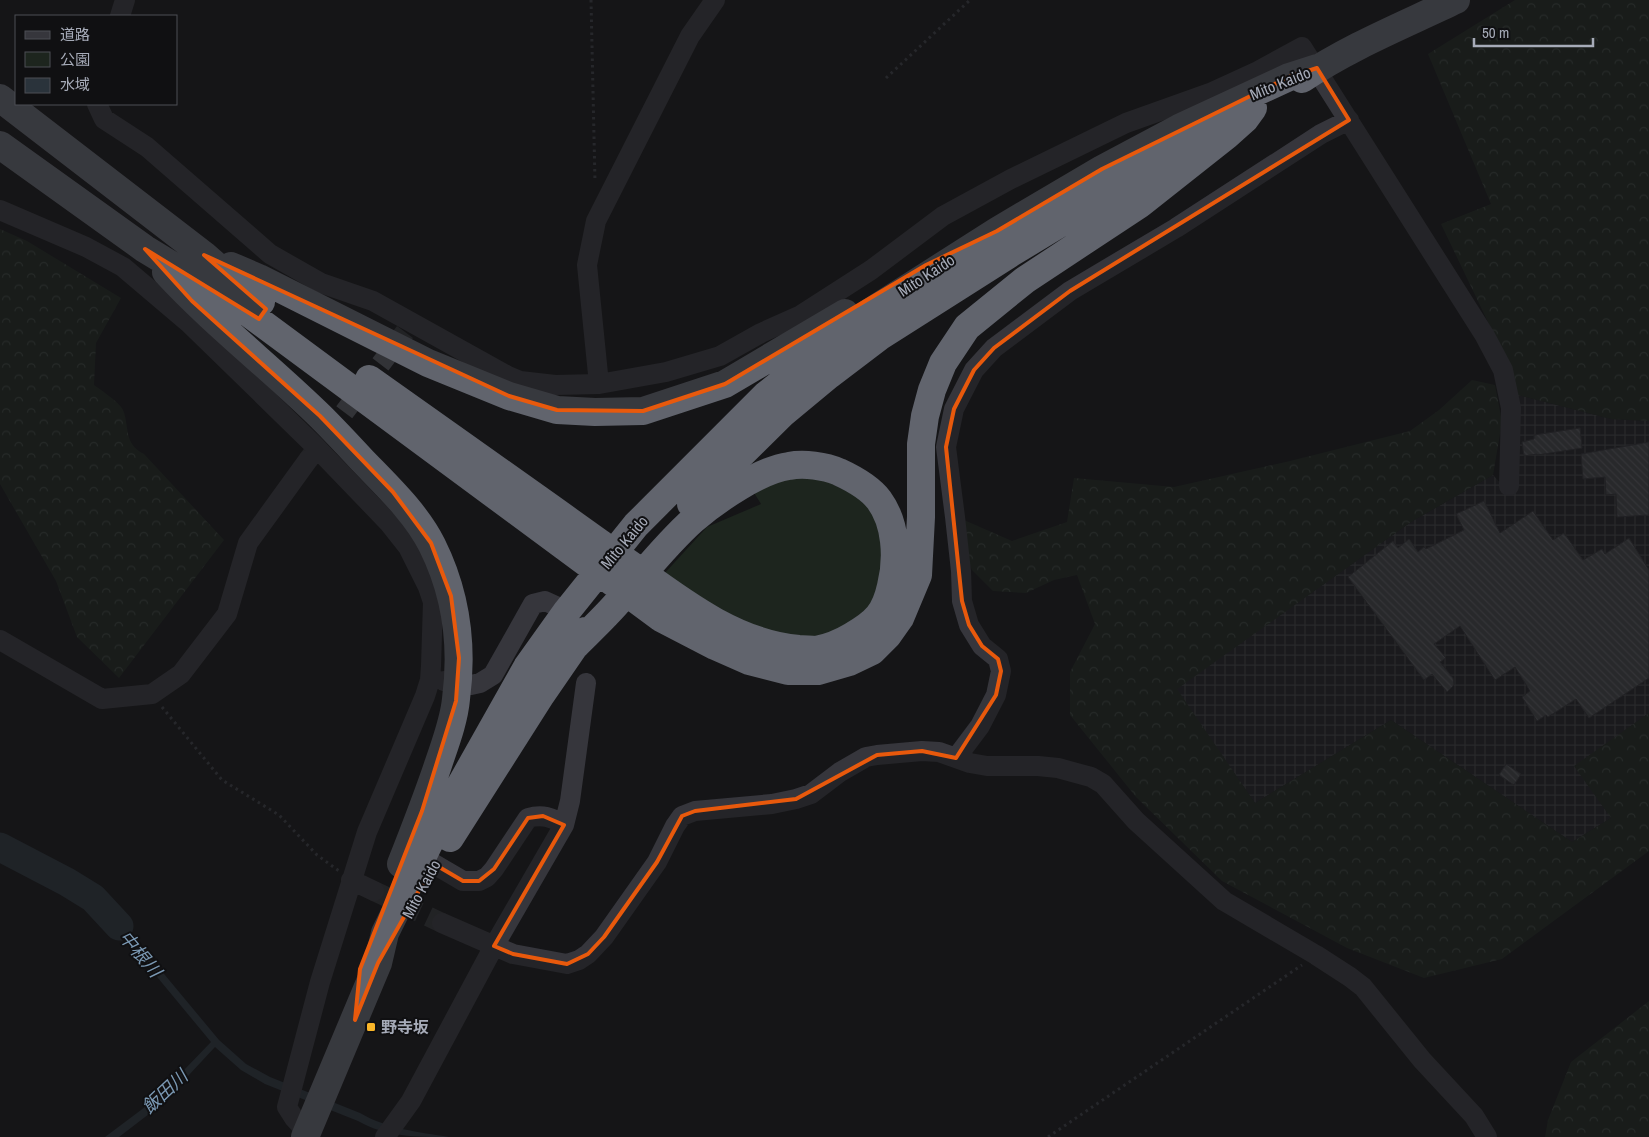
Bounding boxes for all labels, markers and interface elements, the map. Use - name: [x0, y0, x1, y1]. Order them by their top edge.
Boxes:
- legend: [15, 15, 178, 105]
- scale bar: [1474, 15, 1593, 47]
- text: 50 m: [1482, 22, 1509, 43]
- text: 道路: [60, 24, 90, 45]
- text: 公園: [60, 49, 90, 70]
- street label: Mito Kaido: [1246, 61, 1314, 105]
- text: 水域: [60, 74, 90, 95]
- street label: Mito Kaido: [893, 248, 959, 302]
- street label: Mito Kaido: [595, 511, 653, 573]
- street label: Mito Kaido: [396, 856, 446, 922]
- water label: 中根川: [113, 925, 169, 984]
- place label: 野寺坂: [381, 1016, 429, 1038]
- marker: 野寺坂: [365, 1021, 377, 1033]
- water label: 飯田川: [136, 1063, 194, 1119]

